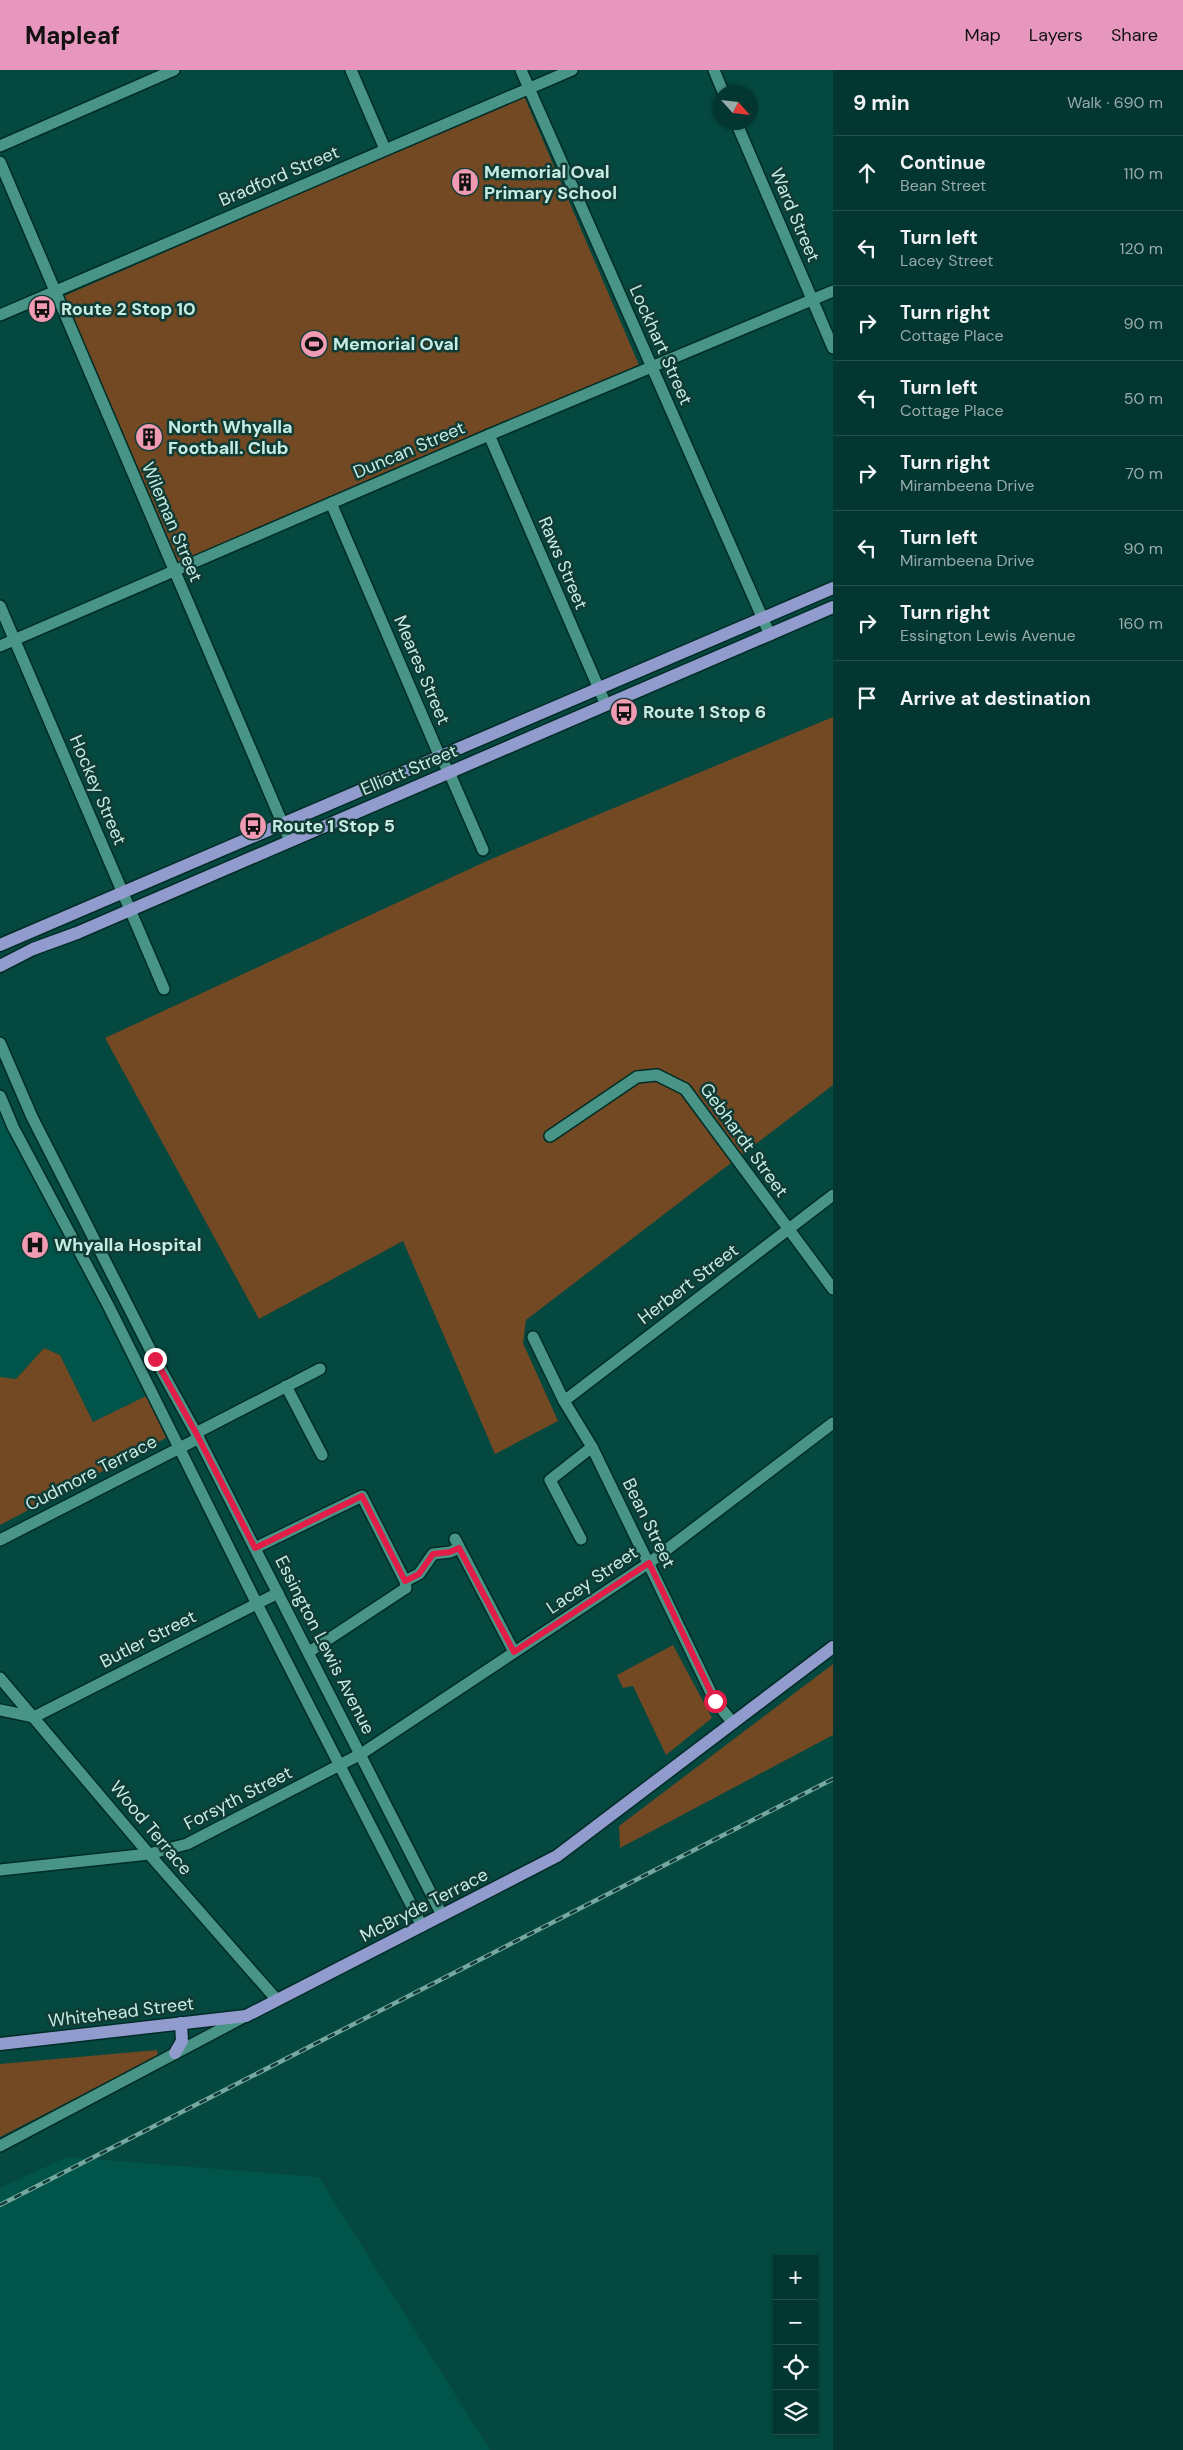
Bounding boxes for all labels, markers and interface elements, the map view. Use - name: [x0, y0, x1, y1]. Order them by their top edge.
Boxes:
- text: Mapleaf: [25, 20, 120, 51]
- text: Map: [965, 23, 1001, 47]
- text: Layers: [1029, 23, 1083, 47]
- text: Share: [1111, 23, 1158, 47]
- north arrow: [713, 85, 758, 130]
- text: 9 min: [853, 89, 910, 117]
- text: Walk · 690 m: [1067, 92, 1163, 113]
- street label: Bradford Street: [215, 140, 343, 212]
- text: Continue: [900, 150, 986, 175]
- icon: ahead: [853, 159, 881, 187]
- place label: Memorial Oval Primary School: [484, 160, 617, 205]
- text: 110 m: [1124, 163, 1163, 184]
- street label: Ward Street: [764, 164, 826, 266]
- building icon: Memorial Oval Primary School: [450, 167, 480, 197]
- text: Bean Street: [900, 175, 986, 196]
- text: Turn left: [900, 225, 978, 250]
- icon: left: [853, 234, 881, 262]
- text: 120 m: [1119, 238, 1163, 259]
- text: Lacey Street: [900, 250, 994, 271]
- street label: Lockhart Street: [624, 281, 698, 409]
- bus stop icon: Route 2 Stop 10: [27, 294, 57, 324]
- place label: Route 2 Stop 10: [61, 297, 196, 321]
- text: Turn right: [900, 300, 990, 325]
- icon: right: [853, 309, 881, 337]
- text: 90 m: [1123, 313, 1163, 334]
- text: Cottage Place: [900, 325, 1004, 346]
- sports icon: Memorial Oval: [299, 329, 329, 359]
- place label: Memorial Oval: [333, 332, 459, 356]
- text: Turn left: [900, 375, 978, 400]
- icon: left: [853, 384, 881, 412]
- text: 50 m: [1124, 388, 1163, 409]
- text: Cottage Place: [900, 400, 1004, 421]
- place label: North Whyalla Football. Club: [168, 415, 293, 460]
- street label: Duncan Street: [349, 416, 469, 484]
- building icon: North Whyalla Football. Club: [134, 422, 164, 452]
- text: Turn right: [900, 450, 990, 475]
- street label: Wileman Street: [136, 458, 208, 586]
- icon: right: [853, 459, 881, 487]
- text: 70 m: [1125, 463, 1163, 484]
- text: Mirambeena Drive: [900, 475, 1034, 496]
- street label: Raws Street: [533, 513, 593, 613]
- text: Turn left: [900, 525, 978, 550]
- icon: left: [853, 534, 881, 562]
- text: 90 m: [1123, 538, 1163, 559]
- text: Mirambeena Drive: [900, 550, 1034, 571]
- text: Turn right: [900, 600, 990, 625]
- icon: right: [853, 609, 881, 637]
- street label: Meares Street: [388, 612, 456, 728]
- text: 160 m: [1119, 613, 1163, 634]
- text: Essington Lewis Avenue: [900, 625, 1076, 646]
- icon: arrive: [853, 684, 881, 712]
- text: Arrive at destination: [900, 686, 1091, 711]
- bus stop icon: Route 1 Stop 6: [609, 697, 639, 727]
- place label: Route 1 Stop 6: [643, 700, 766, 724]
- street label: Hockey Street: [64, 731, 132, 849]
- street label: Elliott Street: [357, 739, 461, 801]
- bus stop icon: Route 1 Stop 5: [238, 811, 268, 841]
- place label: Route 1 Stop 5: [272, 814, 395, 838]
- street label: Gebhardt Street: [694, 1078, 794, 1202]
- hospital icon: Whyalla Hospital: [20, 1230, 50, 1260]
- place label: Whyalla Hospital: [54, 1233, 201, 1257]
- street label: Herbert Street: [633, 1238, 743, 1330]
- route end: [144, 1348, 167, 1371]
- street label: Cudmore Terrace: [21, 1429, 161, 1517]
- street label: Bean Street: [617, 1474, 681, 1572]
- street label: Lacey Street: [542, 1541, 642, 1619]
- street label: Essington Lewis Avenue: [269, 1552, 381, 1738]
- street label: Butler Street: [96, 1604, 200, 1674]
- route start: [704, 1690, 727, 1713]
- street label: Forsyth Street: [180, 1760, 296, 1836]
- street label: Wood Terrace: [104, 1776, 198, 1880]
- street label: McBryde Terrace: [356, 1862, 492, 1948]
- street label: Whitehead Street: [47, 1991, 195, 2033]
- map controls: [773, 2255, 818, 2435]
- button: +: [773, 2255, 818, 2300]
- button: −: [773, 2300, 818, 2345]
- button: locate: [773, 2345, 818, 2390]
- button: layers: [773, 2390, 818, 2435]

